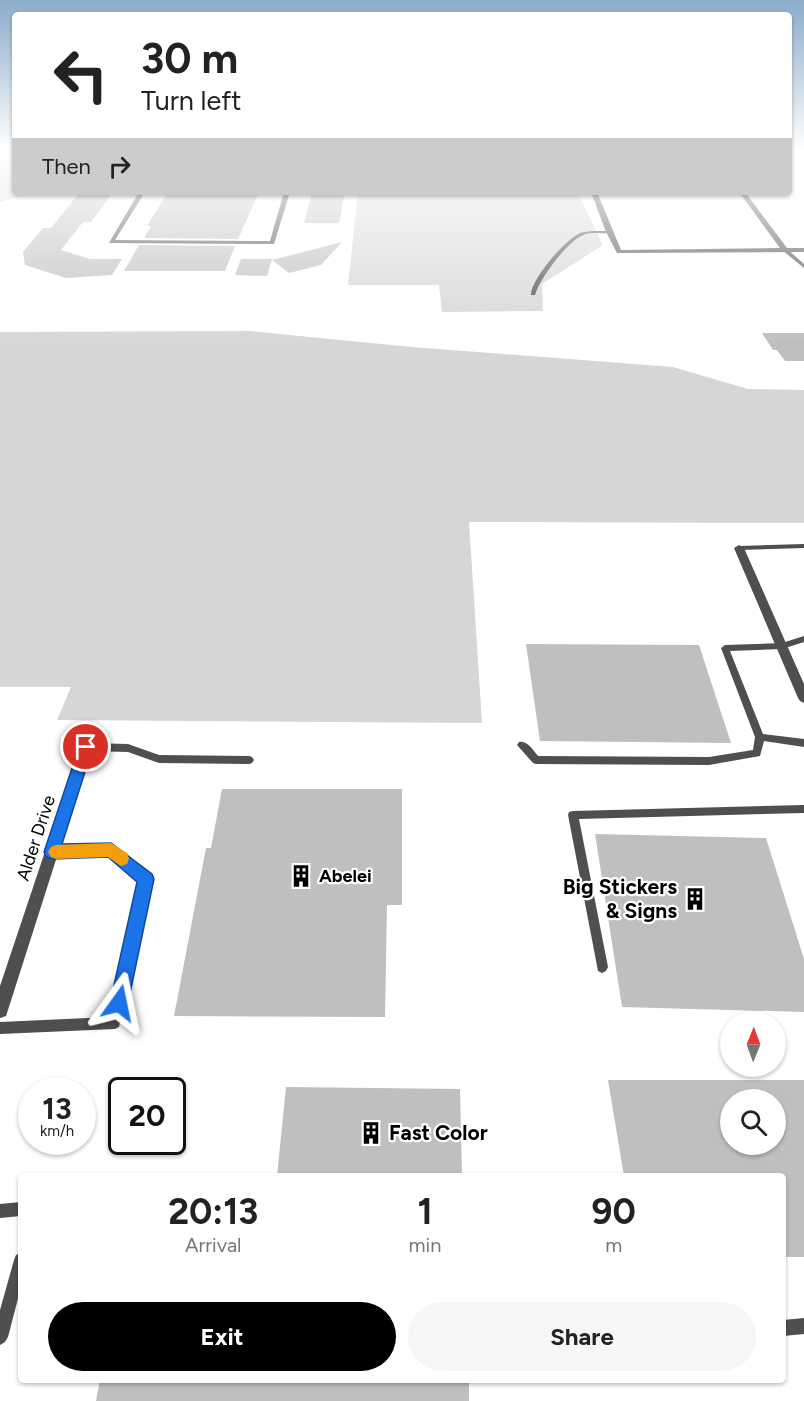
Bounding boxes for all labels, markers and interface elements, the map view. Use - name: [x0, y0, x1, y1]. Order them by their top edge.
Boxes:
- text: 30 m: [141, 33, 238, 84]
- icon: left: [42, 36, 120, 114]
- text: Turn left: [141, 84, 241, 117]
- icon: right: [103, 150, 136, 183]
- text: Then: [42, 153, 91, 180]
- pin: [60, 721, 111, 772]
- icon: arrive: [69, 730, 102, 763]
- street label: Alder Drive: [12, 792, 60, 884]
- building icon: Abelei: [288, 863, 314, 889]
- place label: Abelei: [319, 865, 372, 887]
- place label: Big Stickers & Signs: [563, 874, 677, 923]
- building icon: Big Stickers & Signs: [682, 886, 708, 912]
- position arrow: [87, 971, 151, 1035]
- north arrow: [720, 1011, 786, 1077]
- map controls: [720, 1011, 786, 1155]
- speed limit sign: 20: [108, 1077, 186, 1155]
- button: search: [720, 1089, 786, 1155]
- text: 13: [42, 1090, 72, 1127]
- building icon: Fast Color: [358, 1120, 384, 1146]
- place label: Fast Color: [389, 1120, 488, 1145]
- text: km/h: [40, 1122, 74, 1140]
- text: 20:13: [168, 1190, 258, 1233]
- text: 1: [417, 1190, 433, 1233]
- text: 90: [592, 1190, 636, 1233]
- text: Arrival: [185, 1233, 242, 1257]
- text: min: [409, 1233, 441, 1257]
- text: m: [605, 1233, 622, 1257]
- button: Exit: [48, 1302, 396, 1371]
- button: Share: [408, 1302, 756, 1371]

